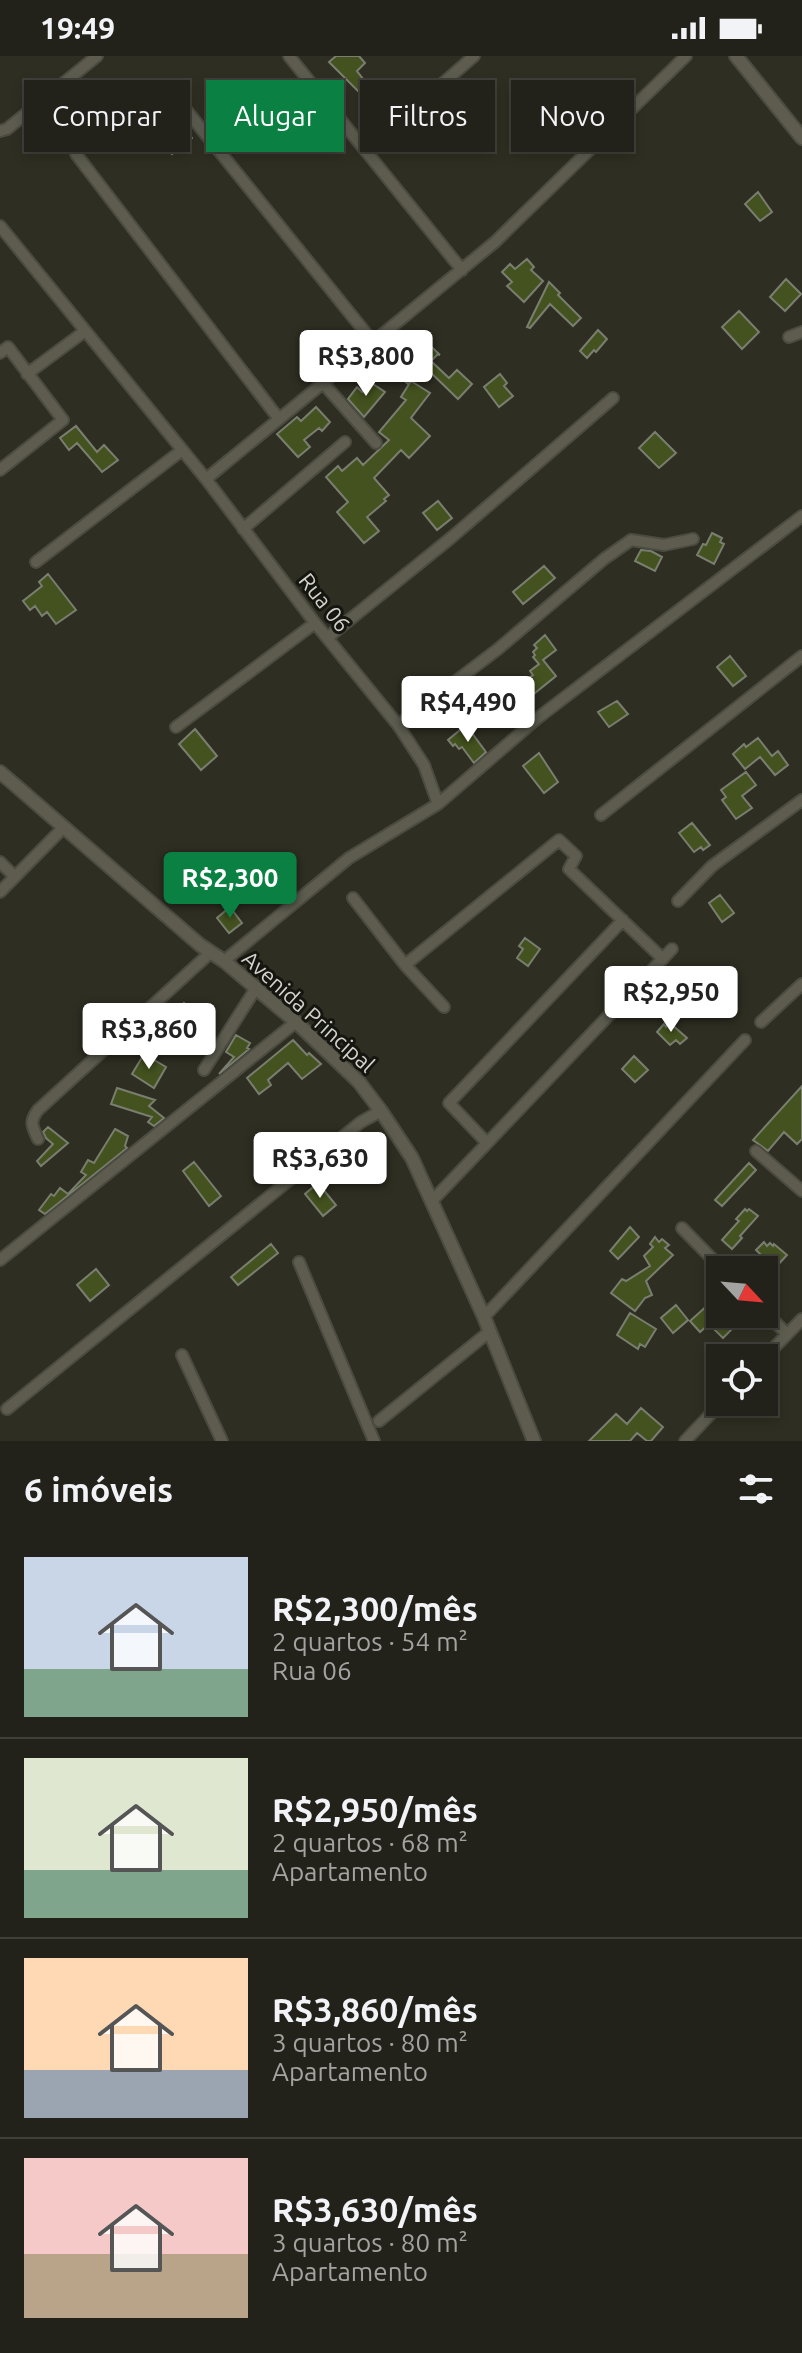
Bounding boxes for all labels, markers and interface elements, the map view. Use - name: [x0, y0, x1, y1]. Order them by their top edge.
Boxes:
- text: 19:49: [40, 11, 115, 45]
- chip: Comprar: [24, 80, 190, 152]
- chip: Alugar: [206, 80, 344, 152]
- chip: Filtros: [360, 80, 495, 152]
- chip: Novo: [511, 80, 634, 152]
- pin: R$3,800: [292, 330, 440, 398]
- text: R$3,800: [318, 341, 414, 370]
- street label: Rua 06: [294, 568, 356, 636]
- pin: R$4,490: [394, 676, 542, 744]
- text: R$4,490: [420, 687, 516, 716]
- pin: R$2,300: [156, 852, 304, 920]
- text: R$2,300: [182, 863, 278, 892]
- street label: Avenida Principal: [238, 945, 380, 1077]
- pin: R$2,950: [597, 966, 745, 1034]
- text: R$2,950: [623, 977, 719, 1006]
- pin: R$3,860: [75, 1003, 223, 1071]
- text: R$3,860: [101, 1014, 197, 1043]
- pin: R$3,630: [246, 1132, 394, 1200]
- text: R$3,630: [272, 1143, 368, 1172]
- north arrow: [706, 1256, 778, 1328]
- map controls: [706, 1256, 778, 1416]
- button: locate: [706, 1344, 778, 1416]
- icon: filters: [734, 1467, 778, 1511]
- text: 6 imóveis: [24, 1470, 173, 1508]
- icon: home: [88, 1589, 184, 1685]
- text: R$2,300/mês: [272, 1589, 478, 1627]
- text: 2 quartos · 54 m²: [272, 1627, 468, 1656]
- text: Rua 06: [272, 1656, 352, 1685]
- icon: home: [88, 1790, 184, 1886]
- text: R$2,950/mês: [272, 1790, 478, 1828]
- text: 2 quartos · 68 m²: [272, 1828, 468, 1857]
- text: Apartamento: [272, 1857, 428, 1886]
- icon: home: [88, 1990, 184, 2086]
- text: R$3,860/mês: [272, 1990, 478, 2028]
- text: 3 quartos · 80 m²: [272, 2028, 468, 2057]
- text: Apartamento: [272, 2057, 428, 2086]
- icon: home: [88, 2190, 184, 2286]
- text: R$3,630/mês: [272, 2190, 478, 2228]
- text: 3 quartos · 80 m²: [272, 2228, 468, 2257]
- text: Apartamento: [272, 2257, 428, 2286]

